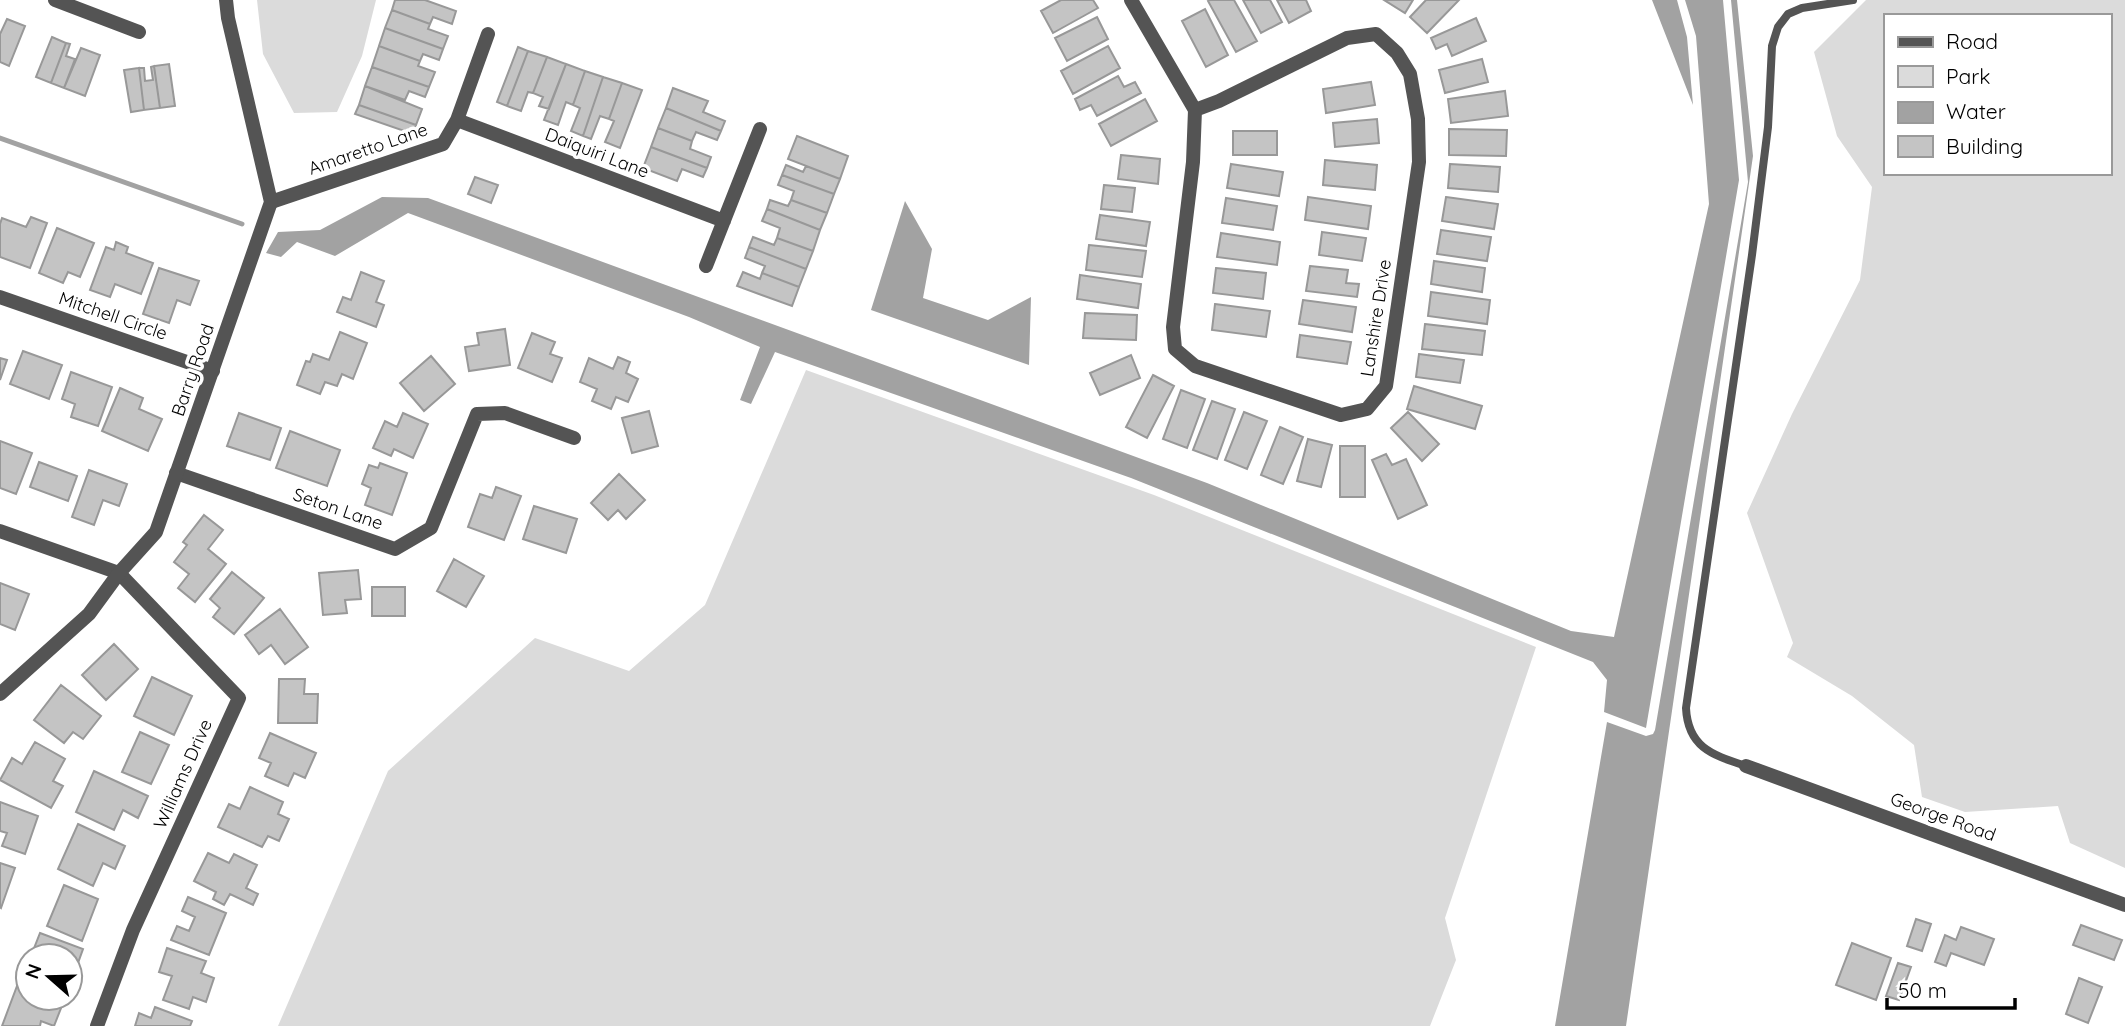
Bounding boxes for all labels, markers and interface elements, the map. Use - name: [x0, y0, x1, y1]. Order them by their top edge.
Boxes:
- legend: [1884, 14, 2111, 175]
- text: Road: [1946, 28, 1998, 54]
- text: Park: [1946, 63, 1990, 89]
- text: Water: [1946, 98, 2006, 124]
- street label: Amaretto Lane: [305, 117, 431, 180]
- street label: Daiquiri Lane: [542, 122, 652, 183]
- text: Building: [1946, 133, 2023, 159]
- street label: Lanshire Drive: [1355, 258, 1396, 378]
- street label: Mitchell Circle: [56, 286, 170, 345]
- street label: Barry Road: [166, 321, 219, 419]
- street label: Seton Lane: [290, 482, 386, 535]
- street label: Williams Drive: [148, 715, 217, 832]
- street label: George Road: [1887, 787, 1999, 846]
- north arrow: [14, 942, 84, 1012]
- text: N: [19, 961, 47, 982]
- scale bar: [1887, 967, 2015, 1011]
- text: 50 m: [1898, 977, 1947, 1003]

